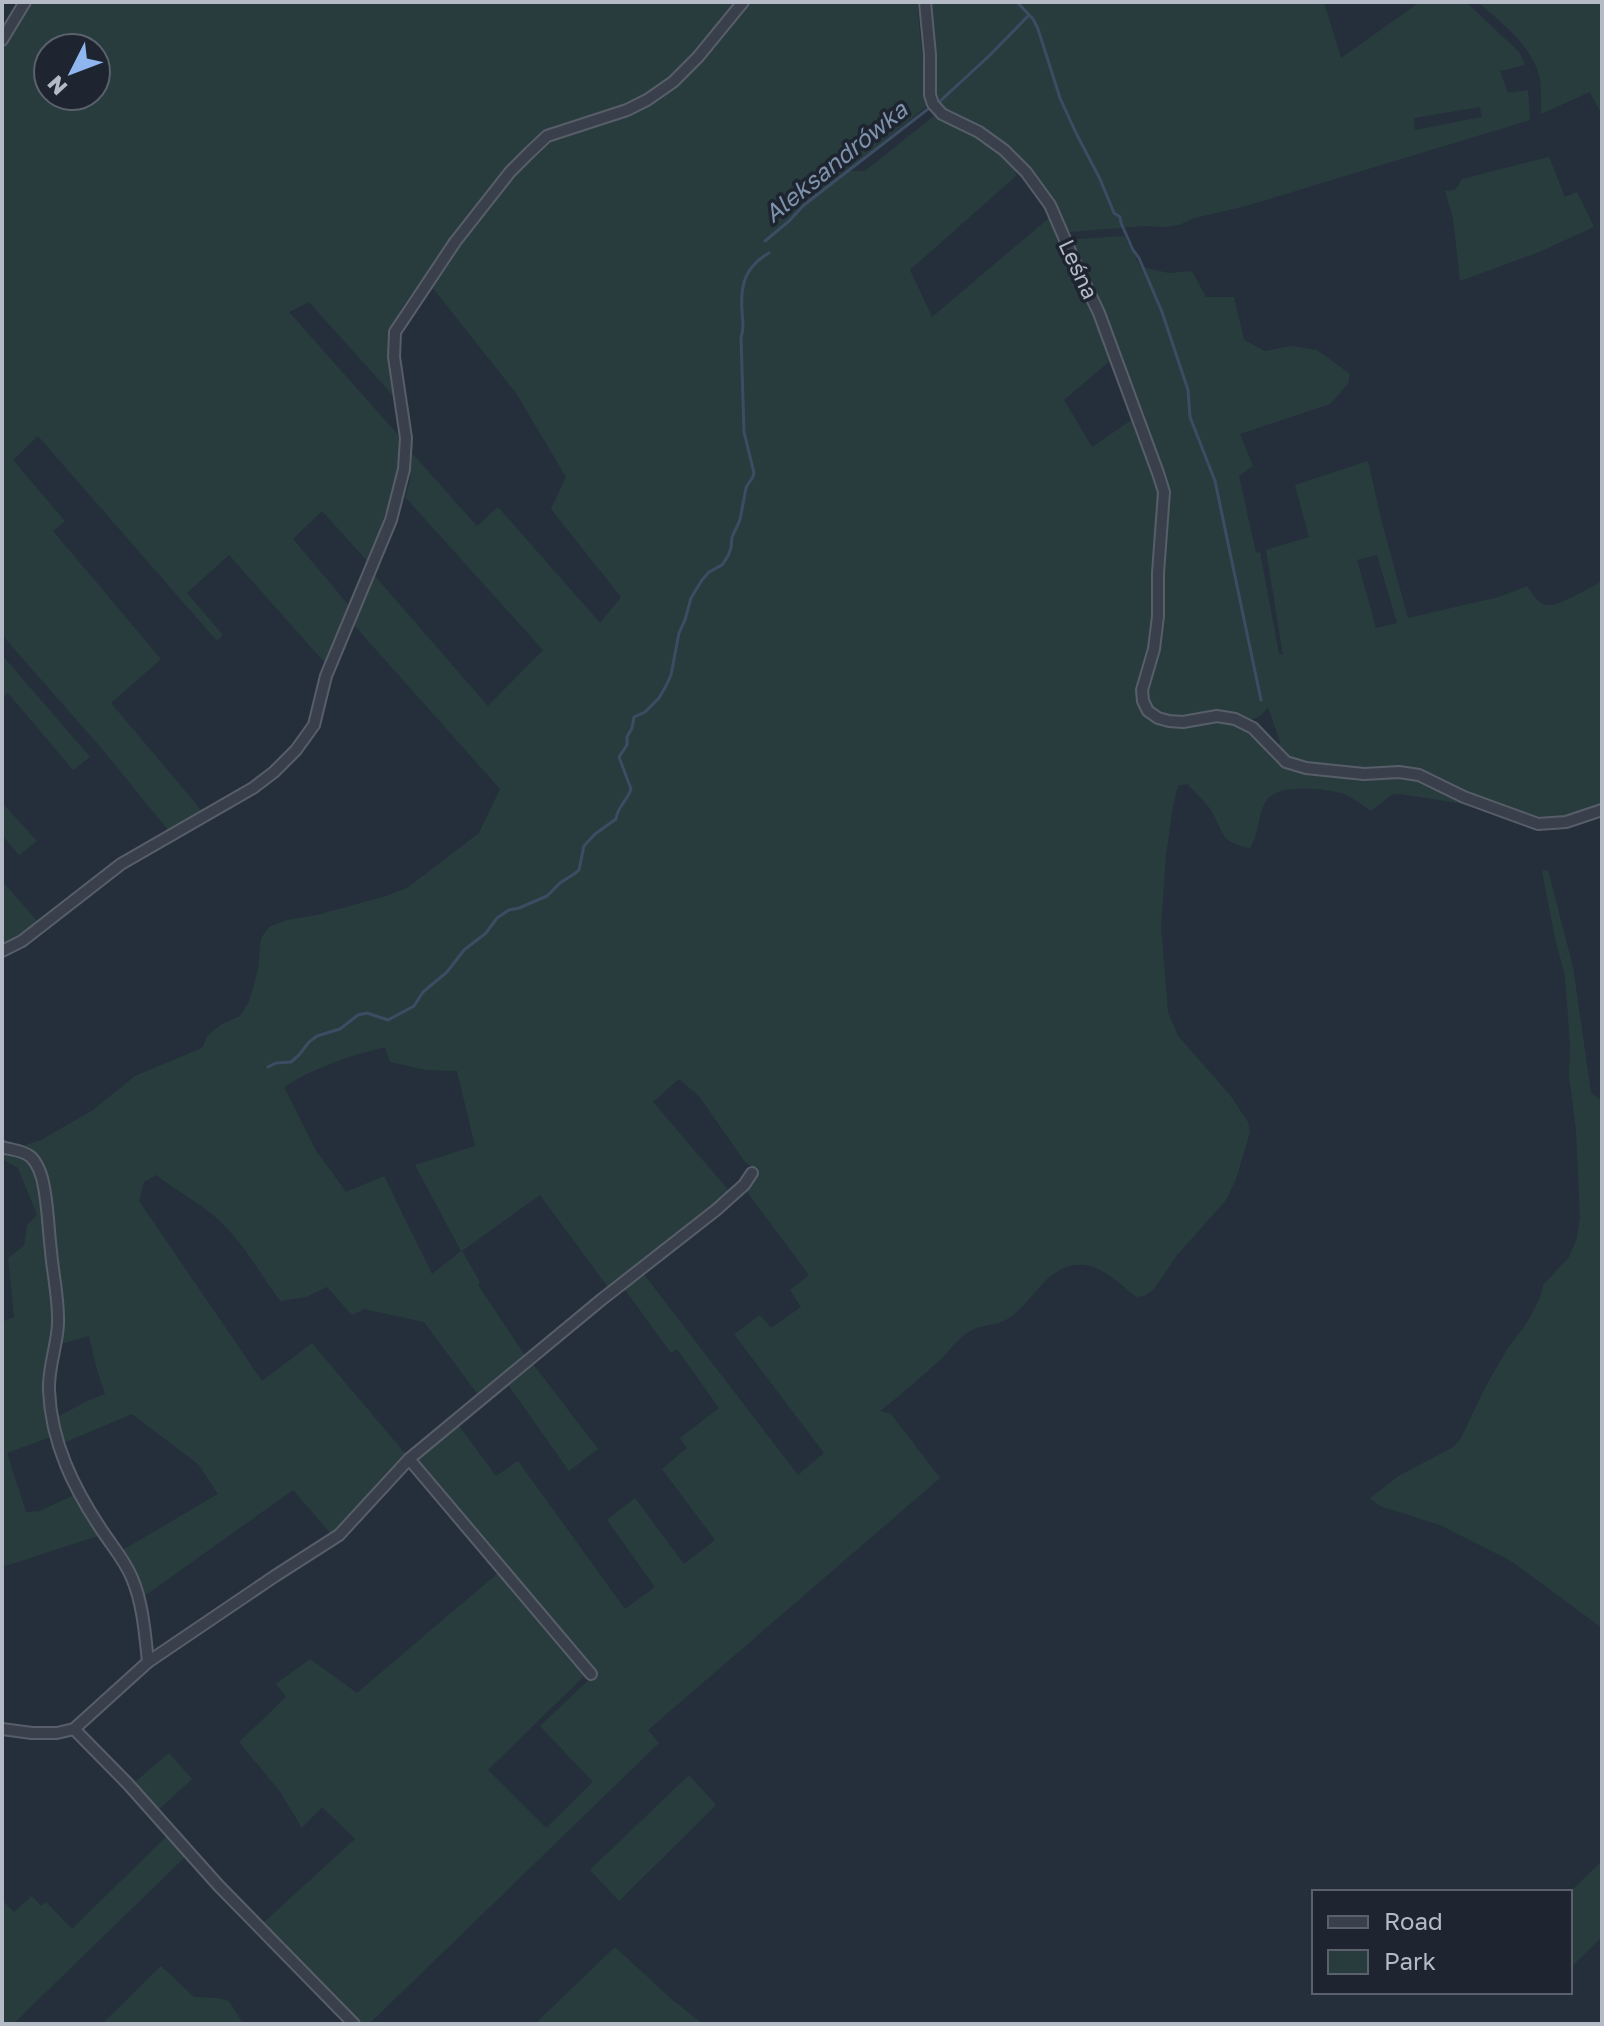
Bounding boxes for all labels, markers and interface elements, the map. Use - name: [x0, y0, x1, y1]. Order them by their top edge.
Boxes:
- north arrow: [32, 32, 112, 112]
- text: N: [41, 70, 72, 101]
- water label: Aleksandrówka: [758, 93, 914, 228]
- street label: Leśna: [1054, 235, 1104, 303]
- legend: [1312, 1890, 1572, 1994]
- text: Road: [1384, 1906, 1443, 1935]
- text: Park: [1384, 1946, 1436, 1975]

